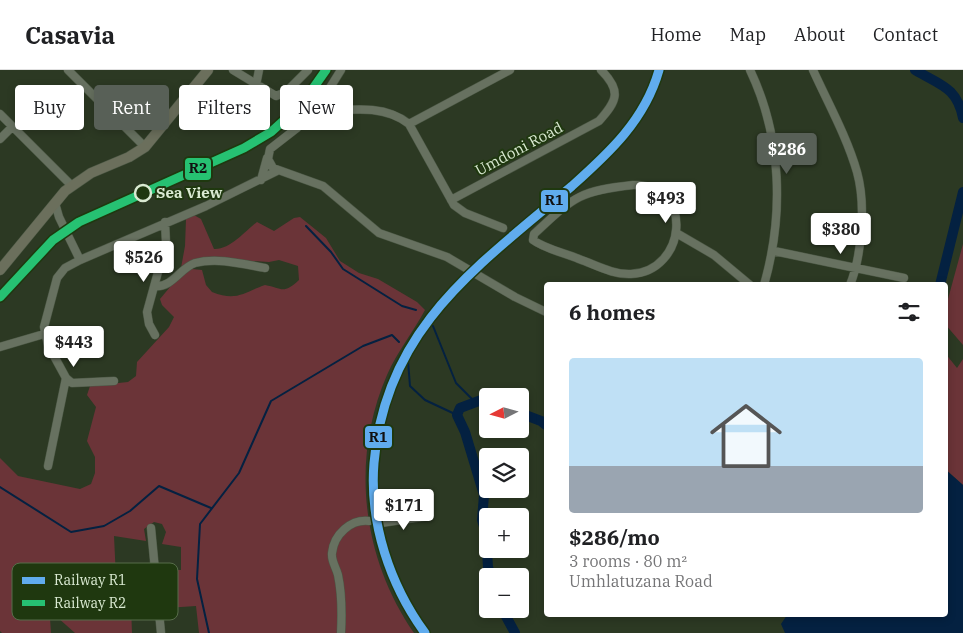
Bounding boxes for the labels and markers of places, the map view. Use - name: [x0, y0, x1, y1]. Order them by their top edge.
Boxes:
- pin: $286: [757, 132, 817, 175]
- pin: $493: [636, 182, 696, 224]
- place label: Sea View: [156, 183, 223, 202]
- marker: Sea View: [134, 184, 152, 202]
- pin: $380: [811, 212, 871, 255]
- pin: $526: [114, 240, 174, 283]
- pin: $443: [44, 326, 104, 368]
- pin: $171: [374, 488, 434, 531]

